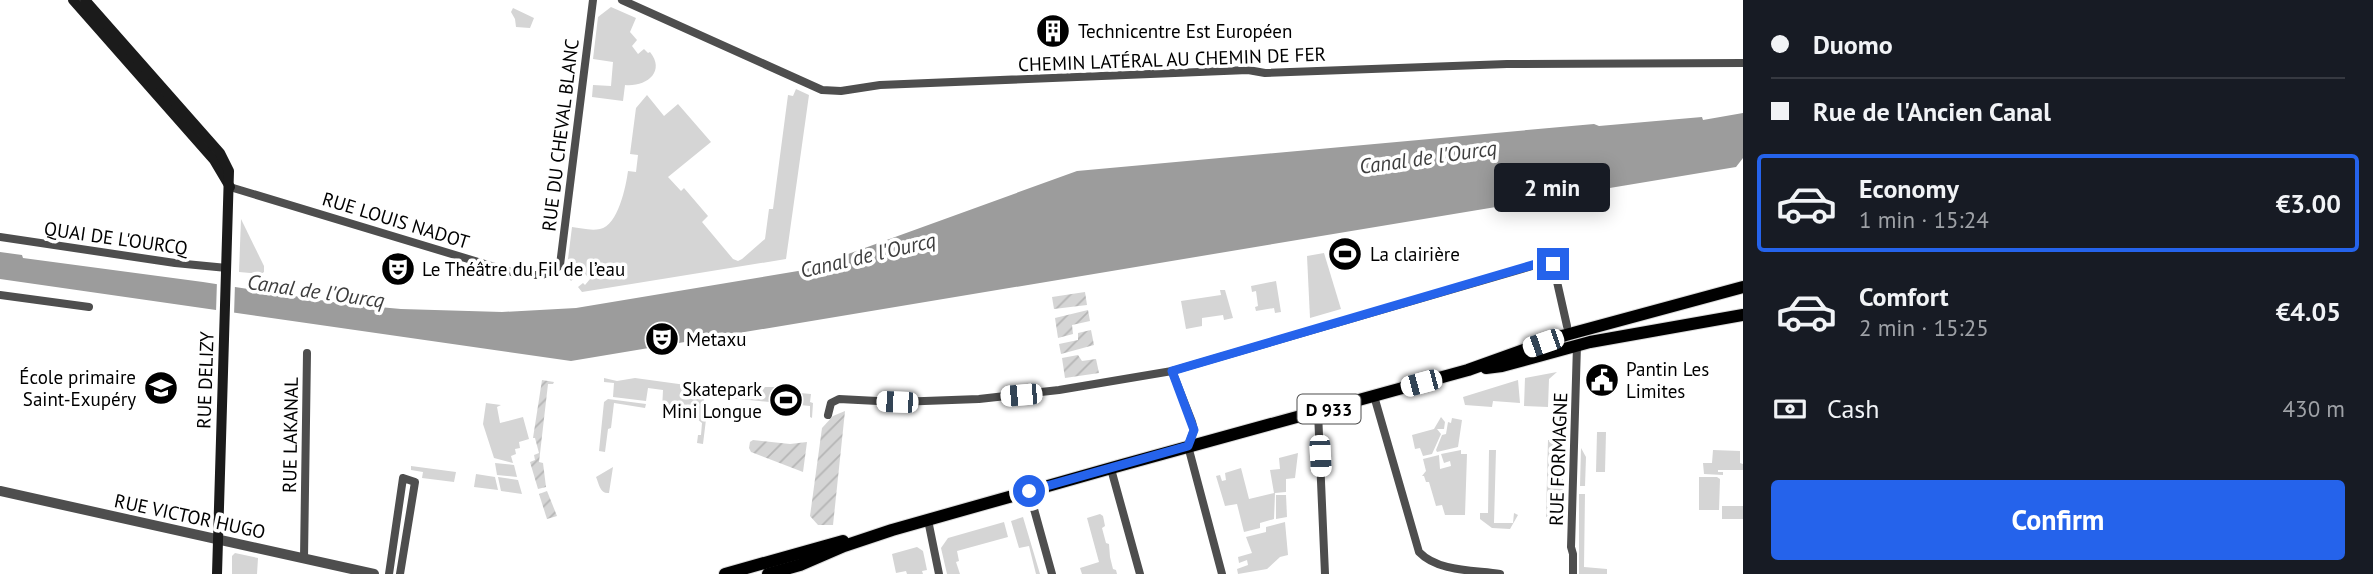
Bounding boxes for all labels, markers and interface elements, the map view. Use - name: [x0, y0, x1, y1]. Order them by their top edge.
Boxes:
- building icon: Technicentre Est Européen: [1034, 12, 1072, 50]
- place label: Technicentre Est Européen: [1078, 19, 1292, 43]
- text: Duomo: [1813, 28, 1893, 61]
- street label: RUE DU CHEVAL BLANC: [536, 37, 584, 233]
- street label: CHEMIN LATÉRAL AU CHEMIN DE FER: [1018, 42, 1326, 76]
- text: Rue de l'Ancien Canal: [1813, 95, 2051, 128]
- water label: Canal de l'Ourcq: [1358, 134, 1499, 180]
- callout: 2 min: [1495, 162, 1611, 212]
- icon: car: [1775, 172, 1838, 235]
- text: Economy: [1859, 172, 1959, 205]
- text: 2 min: [1524, 173, 1580, 202]
- street label: RUE LOUIS NADOT: [320, 186, 473, 254]
- text: €3.00: [2276, 187, 2341, 220]
- text: 1 min · 15:24: [1859, 205, 1989, 234]
- street label: QUAI DE L'OURCQ: [43, 216, 190, 260]
- water label: Canal de l'Ourcq: [797, 226, 939, 284]
- sports icon: La clairière: [1326, 235, 1364, 273]
- place label: La clairière: [1370, 242, 1460, 266]
- route end: [1537, 248, 1569, 280]
- theatre icon: Le Théâtre du Fil de l’eau: [379, 250, 417, 288]
- place label: Le Théâtre du Fil de l’eau: [422, 257, 625, 281]
- water label: Canal de l'Ourcq: [246, 268, 387, 314]
- icon: car: [1775, 280, 1838, 343]
- text: Comfort: [1859, 280, 1949, 313]
- text: €4.05: [2276, 295, 2341, 328]
- text: 2 min · 15:25: [1859, 313, 1989, 342]
- theatre icon: Metaxu: [643, 320, 681, 358]
- car: [1520, 326, 1567, 360]
- place label: Metaxu: [686, 327, 747, 351]
- street label: RUE DELIZY: [191, 331, 219, 429]
- place label: Pantin Les Limites: [1626, 357, 1709, 403]
- public building icon: Pantin Les Limites: [1583, 361, 1621, 399]
- place label: École primaire Saint-Exupéry: [19, 365, 136, 411]
- car: [1398, 367, 1445, 399]
- school or university icon: École primaire Saint-Exupéry: [142, 369, 180, 407]
- street label: RUE LAKANAL: [277, 377, 303, 493]
- place label: Skatepark Mini Longue: [662, 377, 762, 423]
- sports icon: Skatepark Mini Longue: [767, 381, 805, 419]
- car: [1000, 383, 1043, 407]
- icon: cash: [1771, 390, 1809, 428]
- car: [876, 391, 919, 413]
- street label: RUE FORMAGNE: [1544, 392, 1572, 526]
- text: Cash: [1827, 392, 1879, 425]
- road number: D 933: [1298, 394, 1360, 424]
- text: 430 m: [2283, 394, 2345, 423]
- car: [1309, 434, 1332, 478]
- route start: [1013, 475, 1045, 507]
- button: Confirm: [1771, 480, 2345, 560]
- street label: RUE VICTOR HUGO: [112, 488, 268, 544]

